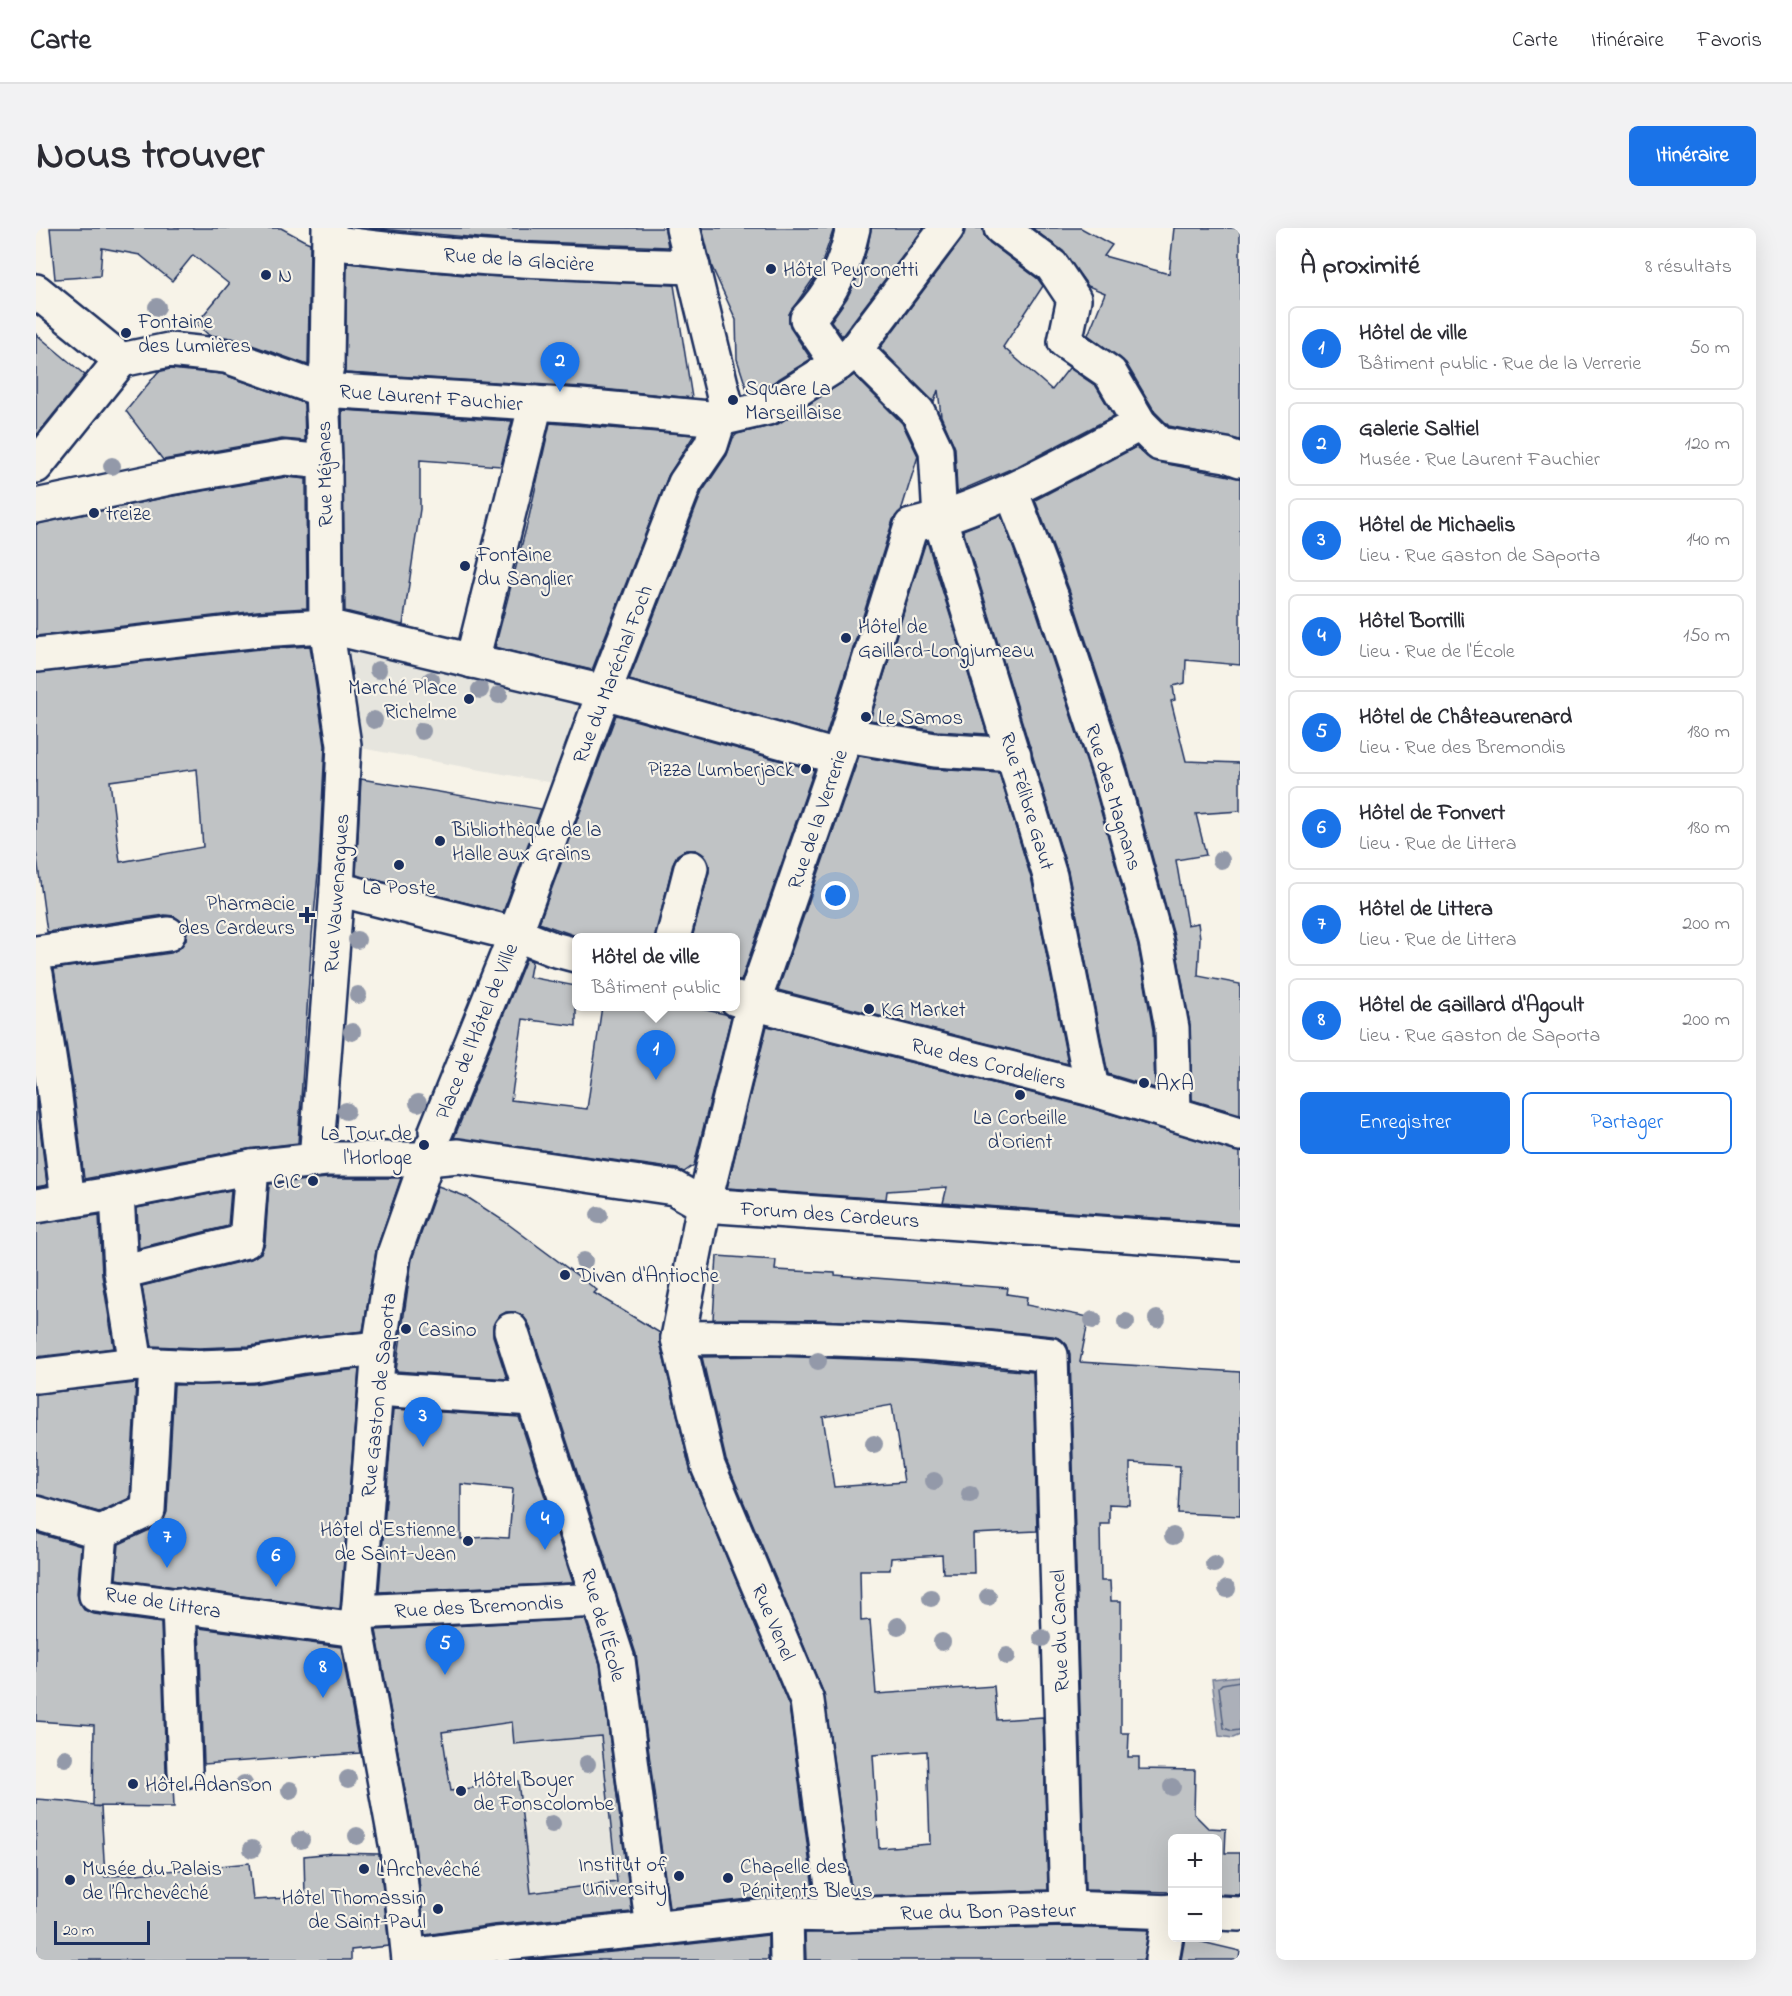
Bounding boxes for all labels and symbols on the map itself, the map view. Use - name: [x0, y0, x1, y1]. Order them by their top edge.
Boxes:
- street label: Rue de la Glacière: [442, 241, 596, 281]
- place label: Hôtel Peyronetti: [783, 256, 918, 288]
- place label: N: [278, 262, 292, 292]
- marker: Hôtel Peyronetti: [764, 262, 778, 276]
- marker: N: [259, 268, 273, 282]
- place label: Fontaine des Lumières: [137, 308, 251, 362]
- marker: Fontaine des Lumières: [119, 326, 133, 340]
- pin: 2: [540, 342, 580, 392]
- place label: Square La Marseillaise: [745, 375, 842, 429]
- street label: Rue Laurent Fauchier: [338, 378, 524, 420]
- marker: Square La Marseillaise: [726, 393, 740, 407]
- street label: Rue Méjanes: [310, 421, 342, 527]
- place label: treize: [106, 500, 152, 530]
- marker: treize: [87, 506, 101, 520]
- place label: Fontaine du Sanglier: [476, 541, 574, 597]
- marker: Fontaine du Sanglier: [458, 559, 472, 573]
- street label: Rue du Maréchal Foch: [566, 581, 662, 768]
- place label: Hôtel de Gaillard-Longjumeau: [858, 613, 1035, 669]
- marker: Hôtel de Gaillard-Longjumeau: [839, 631, 853, 645]
- place label: Marché Place Richelme: [348, 674, 458, 728]
- marker: Marché Place Richelme: [462, 692, 476, 706]
- place label: Le Samos: [878, 704, 963, 734]
- marker: Le Samos: [859, 710, 873, 724]
- street label: Rue des Magnans: [1074, 721, 1149, 875]
- street label: Rue Félibre Gaut: [991, 729, 1061, 874]
- street label: Rue de la Verrerie: [781, 745, 857, 894]
- place label: Pizza Lumberjack: [648, 756, 795, 786]
- marker: Pizza Lumberjack: [799, 762, 813, 776]
- street label: Rue Vauvenargues: [317, 813, 361, 974]
- place label: Bibliothèque de la Halle aux Grains: [451, 816, 602, 870]
- marker: Bibliothèque de la Halle aux Grains: [433, 834, 447, 848]
- marker: La Poste: [392, 858, 406, 872]
- place label: La Poste: [362, 874, 436, 904]
- your location: [821, 881, 850, 910]
- place label: Pharmacie des Cardeurs: [178, 890, 296, 944]
- marker: Pharmacie des Cardeurs: [300, 908, 314, 922]
- street label: Place de l'Hôtel de Ville: [429, 938, 527, 1124]
- place label: KG Market: [881, 996, 966, 1026]
- marker: KG Market: [862, 1002, 876, 1016]
- pin: 1: [636, 1030, 676, 1080]
- street label: Rue des Cordeliers: [908, 1031, 1070, 1099]
- place label: AXA: [1156, 1070, 1194, 1100]
- marker: AXA: [1137, 1076, 1151, 1090]
- marker: La Corbeille d'Orient: [1013, 1088, 1027, 1102]
- place label: La Corbeille d'Orient: [973, 1104, 1068, 1158]
- place label: La Tour de l'Horloge: [321, 1120, 413, 1176]
- marker: La Tour de l'Horloge: [417, 1138, 431, 1152]
- place label: CIC: [273, 1168, 301, 1198]
- marker: CIC: [306, 1174, 320, 1188]
- street label: Forum des Cardeurs: [738, 1195, 920, 1237]
- place label: Divan d'Antioche: [576, 1262, 720, 1292]
- marker: Divan d'Antioche: [558, 1268, 572, 1282]
- street label: Rue Gaston de Saporta: [354, 1291, 406, 1499]
- place label: Casino: [418, 1316, 477, 1346]
- marker: Casino: [399, 1322, 413, 1336]
- pin: 3: [404, 1398, 442, 1447]
- pin: 4: [526, 1500, 564, 1550]
- place label: Hôtel d'Estienne de Saint-Jean: [320, 1516, 457, 1570]
- pin: 7: [148, 1518, 186, 1568]
- marker: Hôtel d'Estienne de Saint-Jean: [461, 1534, 475, 1548]
- pin: 6: [256, 1538, 296, 1587]
- street label: Rue de l'École: [572, 1566, 633, 1686]
- street label: Rue du Cancel: [1044, 1569, 1078, 1693]
- street label: Rue de Littera: [102, 1580, 223, 1628]
- street label: Rue Venel: [743, 1580, 802, 1666]
- street label: Rue des Bremondis: [394, 1589, 564, 1627]
- pin: 5: [426, 1626, 464, 1675]
- pin: 8: [304, 1648, 342, 1698]
- place label: Hôtel Boyer de Fonscolombe: [473, 1766, 615, 1820]
- place label: Hôtel Adanson: [145, 1771, 272, 1801]
- marker: Hôtel Adanson: [126, 1777, 140, 1791]
- marker: Hôtel Boyer de Fonscolombe: [454, 1784, 468, 1798]
- place label: Institut of University: [578, 1851, 667, 1907]
- place label: Chapelle des Pénitents Bleus: [740, 1853, 873, 1907]
- place label: Musée du Palais de l’Archevêché: [82, 1855, 222, 1909]
- place label: L'Archevêché: [376, 1856, 481, 1886]
- marker: L'Archevêché: [357, 1862, 371, 1876]
- marker: Institut of University: [672, 1869, 686, 1883]
- marker: Chapelle des Pénitents Bleus: [721, 1871, 735, 1885]
- marker: Musée du Palais de l’Archevêché: [63, 1873, 77, 1887]
- place label: Hôtel Thomassin de Saint-Paul: [282, 1884, 426, 1938]
- street label: Rue du Bon Pasteur: [900, 1896, 1077, 1930]
- marker: Hôtel Thomassin de Saint-Paul: [431, 1902, 445, 1916]
- scale bar: [54, 1918, 150, 1946]

